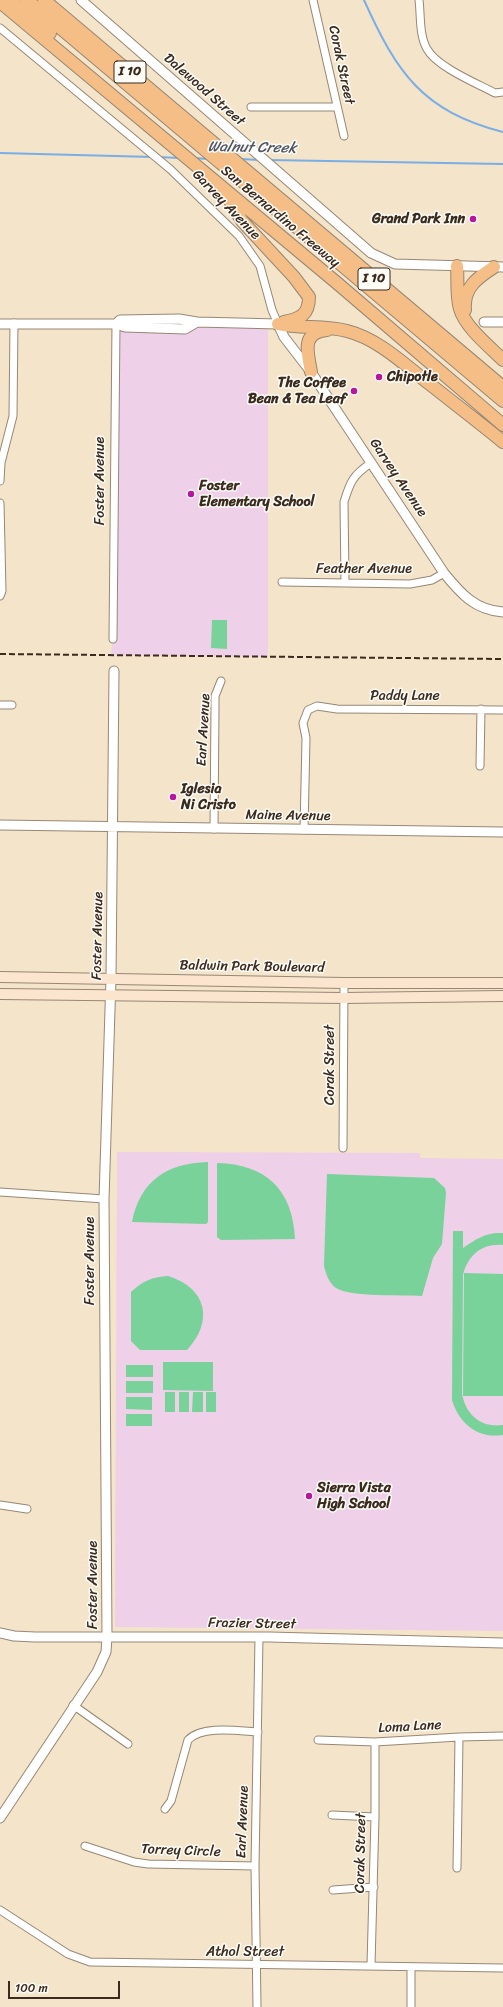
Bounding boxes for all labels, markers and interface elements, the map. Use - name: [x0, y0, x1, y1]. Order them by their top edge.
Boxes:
- street label: Corak Street: [324, 24, 358, 106]
- street label: Dalewood Street: [160, 50, 248, 130]
- road number: I 10: [114, 61, 146, 83]
- water label: Walnut Creek: [208, 138, 296, 158]
- street label: San Bernardino Freeway: [217, 162, 343, 272]
- street label: Garvey Avenue: [188, 167, 264, 243]
- place label: Grand Park Inn: [372, 211, 465, 227]
- marker: Grand Park Inn: [468, 214, 478, 224]
- road number: I 10: [358, 268, 390, 290]
- place label: Chipotle: [387, 369, 438, 385]
- marker: Chipotle: [374, 372, 384, 382]
- place label: The Coffee Bean & Tea Leaf: [248, 375, 346, 408]
- marker: The Coffee Bean & Tea Leaf: [349, 386, 359, 396]
- street label: Garvey Avenue: [366, 436, 430, 520]
- street label: Foster Avenue: [92, 437, 108, 525]
- place label: Foster Elementary School: [199, 478, 315, 510]
- marker: Foster Elementary School: [186, 489, 196, 499]
- street label: Feather Avenue: [316, 561, 412, 577]
- street label: Paddy Lane: [370, 688, 440, 704]
- street label: Earl Avenue: [194, 693, 214, 767]
- place label: Iglesia Ni Cristo: [181, 781, 236, 814]
- marker: Iglesia Ni Cristo: [168, 792, 178, 802]
- street label: Maine Avenue: [245, 807, 331, 825]
- street label: Foster Avenue: [89, 892, 107, 980]
- street label: Baldwin Park Boulevard: [179, 957, 325, 977]
- street label: Corak Street: [322, 1025, 338, 1105]
- street label: Foster Avenue: [82, 1217, 98, 1305]
- place label: Sierra Vista High School: [317, 1480, 391, 1512]
- marker: Sierra Vista High School: [304, 1491, 314, 1501]
- street label: Foster Avenue: [85, 1541, 101, 1629]
- street label: Frazier Street: [208, 1615, 296, 1633]
- street label: Loma Lane: [378, 1717, 442, 1737]
- street label: Earl Avenue: [233, 1785, 253, 1859]
- street label: Corak Street: [352, 1813, 370, 1893]
- street label: Torrey Circle: [141, 1841, 221, 1861]
- street label: Athol Street: [206, 1944, 284, 1960]
- scale bar: [10, 1973, 122, 1999]
- text: 100 m: [15, 1977, 48, 1999]

